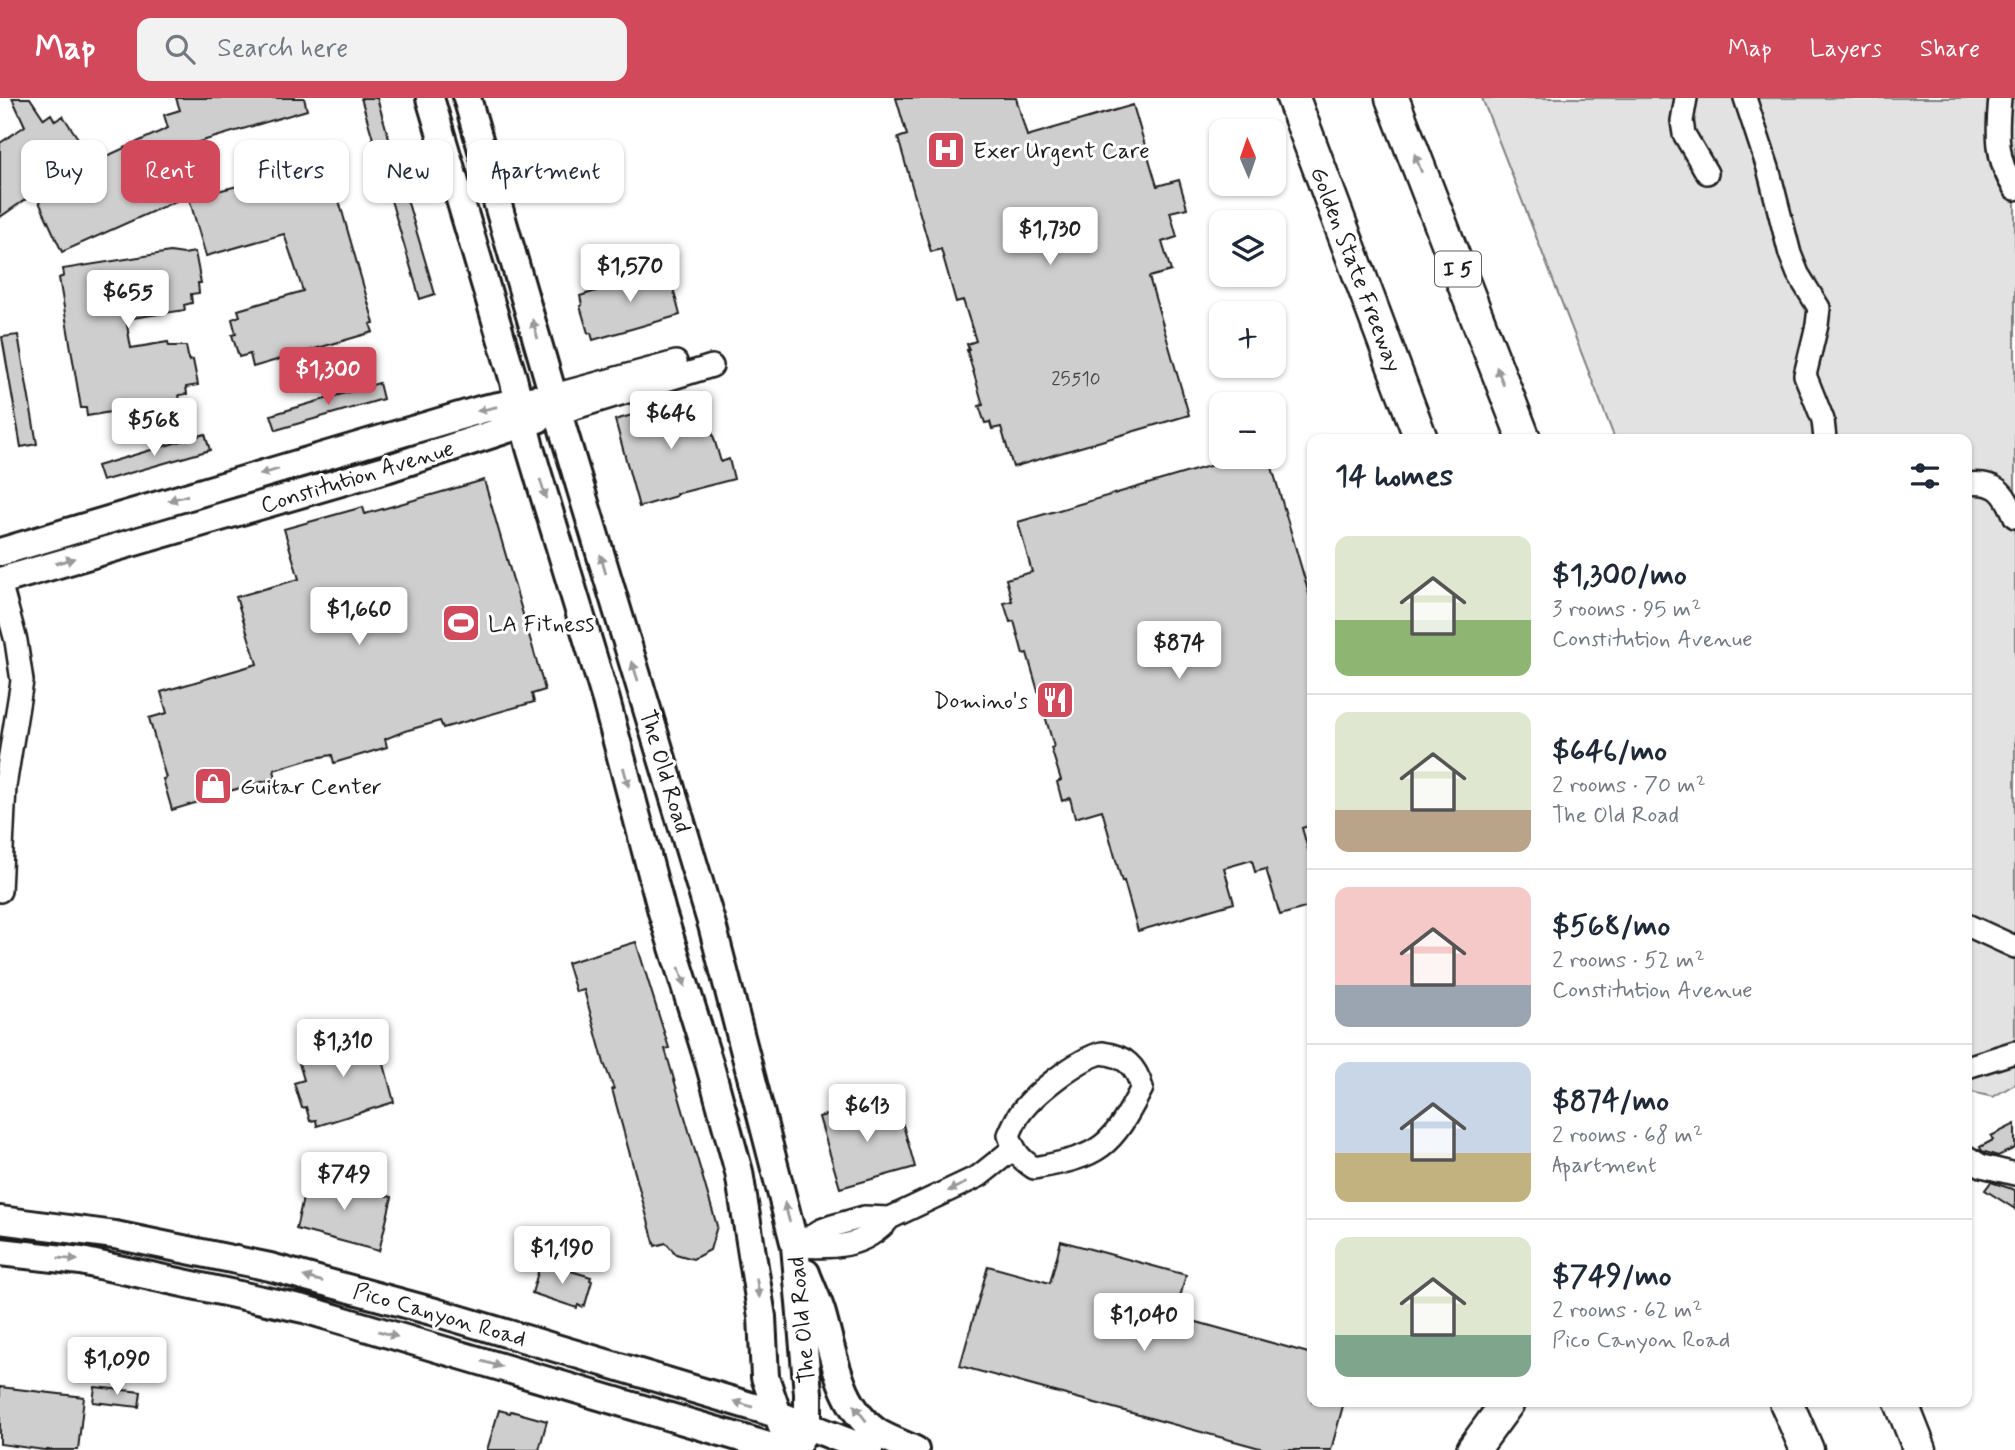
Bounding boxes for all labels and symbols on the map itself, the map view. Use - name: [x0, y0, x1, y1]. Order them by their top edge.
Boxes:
- north arrow: [1209, 119, 1286, 196]
- hospital icon: Exer Urgent Care: [925, 129, 967, 171]
- place label: Exer Urgent Care: [973, 137, 1150, 167]
- one-way arrow: [1412, 153, 1423, 174]
- street label: Golden State Freeway: [1302, 163, 1408, 377]
- pin: $1,730: [993, 208, 1107, 267]
- pin: $1,570: [573, 244, 687, 304]
- road number: I 5: [1435, 252, 1481, 286]
- pin: $655: [87, 271, 169, 330]
- one-way arrow: [530, 318, 540, 339]
- pin: $1,300: [271, 348, 385, 407]
- one-way arrow: [1494, 365, 1505, 386]
- house number: 25510: [1051, 367, 1101, 392]
- pin: $646: [630, 392, 712, 451]
- pin: $568: [113, 398, 195, 458]
- one-way arrow: [476, 404, 498, 415]
- street label: Constitution Avenue: [257, 434, 458, 522]
- one-way arrow: [258, 468, 279, 478]
- one-way arrow: [538, 479, 548, 500]
- one-way arrow: [168, 494, 189, 504]
- one-way arrow: [598, 554, 608, 575]
- one-way arrow: [55, 555, 77, 566]
- pin: $1,660: [302, 588, 416, 647]
- sports icon: LA Fitness: [440, 602, 482, 644]
- place label: LA Fitness: [488, 610, 594, 640]
- pin: $874: [1138, 622, 1220, 681]
- one-way arrow: [630, 660, 640, 681]
- restaurant icon: Domino's: [1034, 679, 1076, 721]
- place label: Domino's: [934, 687, 1028, 717]
- street label: The Old Road: [631, 706, 697, 837]
- shop icon: Guitar Center: [192, 765, 234, 807]
- one-way arrow: [621, 766, 632, 788]
- place label: Guitar Center: [240, 773, 382, 803]
- one-way arrow: [678, 967, 688, 988]
- pin: $1,310: [286, 1020, 400, 1079]
- pin: $613: [826, 1084, 908, 1144]
- pin: $749: [303, 1152, 385, 1212]
- one-way arrow: [947, 1181, 967, 1193]
- one-way arrow: [781, 1201, 792, 1223]
- pin: $1,190: [505, 1226, 619, 1286]
- one-way arrow: [57, 1254, 79, 1265]
- street label: The Old Road: [783, 1255, 823, 1384]
- one-way arrow: [302, 1273, 323, 1283]
- street label: Pico Canyon Road: [350, 1277, 529, 1355]
- one-way arrow: [753, 1277, 764, 1299]
- pin: $1,040: [1087, 1294, 1201, 1353]
- one-way arrow: [378, 1330, 399, 1340]
- pin: $1,090: [60, 1338, 174, 1397]
- one-way arrow: [481, 1360, 502, 1370]
- one-way arrow: [732, 1398, 753, 1408]
- one-way arrow: [852, 1404, 867, 1422]

